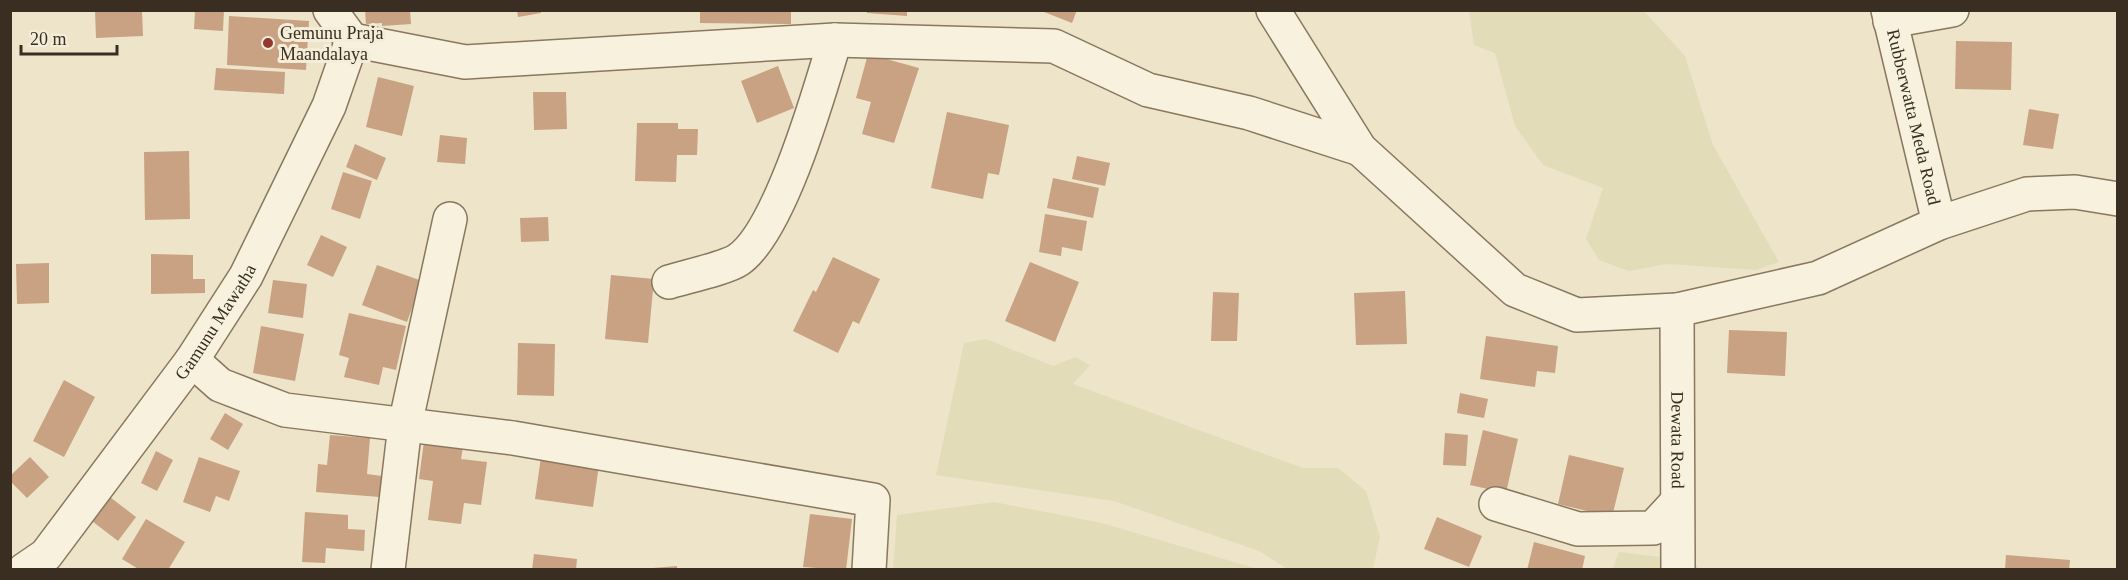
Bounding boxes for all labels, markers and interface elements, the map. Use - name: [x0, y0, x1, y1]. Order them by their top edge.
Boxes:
- scale bar: [21, 18, 117, 56]
- place label: Gemunu Praja Maandalaya: [280, 23, 383, 64]
- street label: Rubberwatta Meda Road: [1883, 27, 1944, 207]
- text: 20 m: [30, 29, 67, 49]
- marker: Gemunu Praja Maandalaya: [261, 36, 275, 50]
- street label: Gamunu Mawatha: [171, 261, 260, 384]
- street label: Dewata Road: [1667, 391, 1688, 489]

